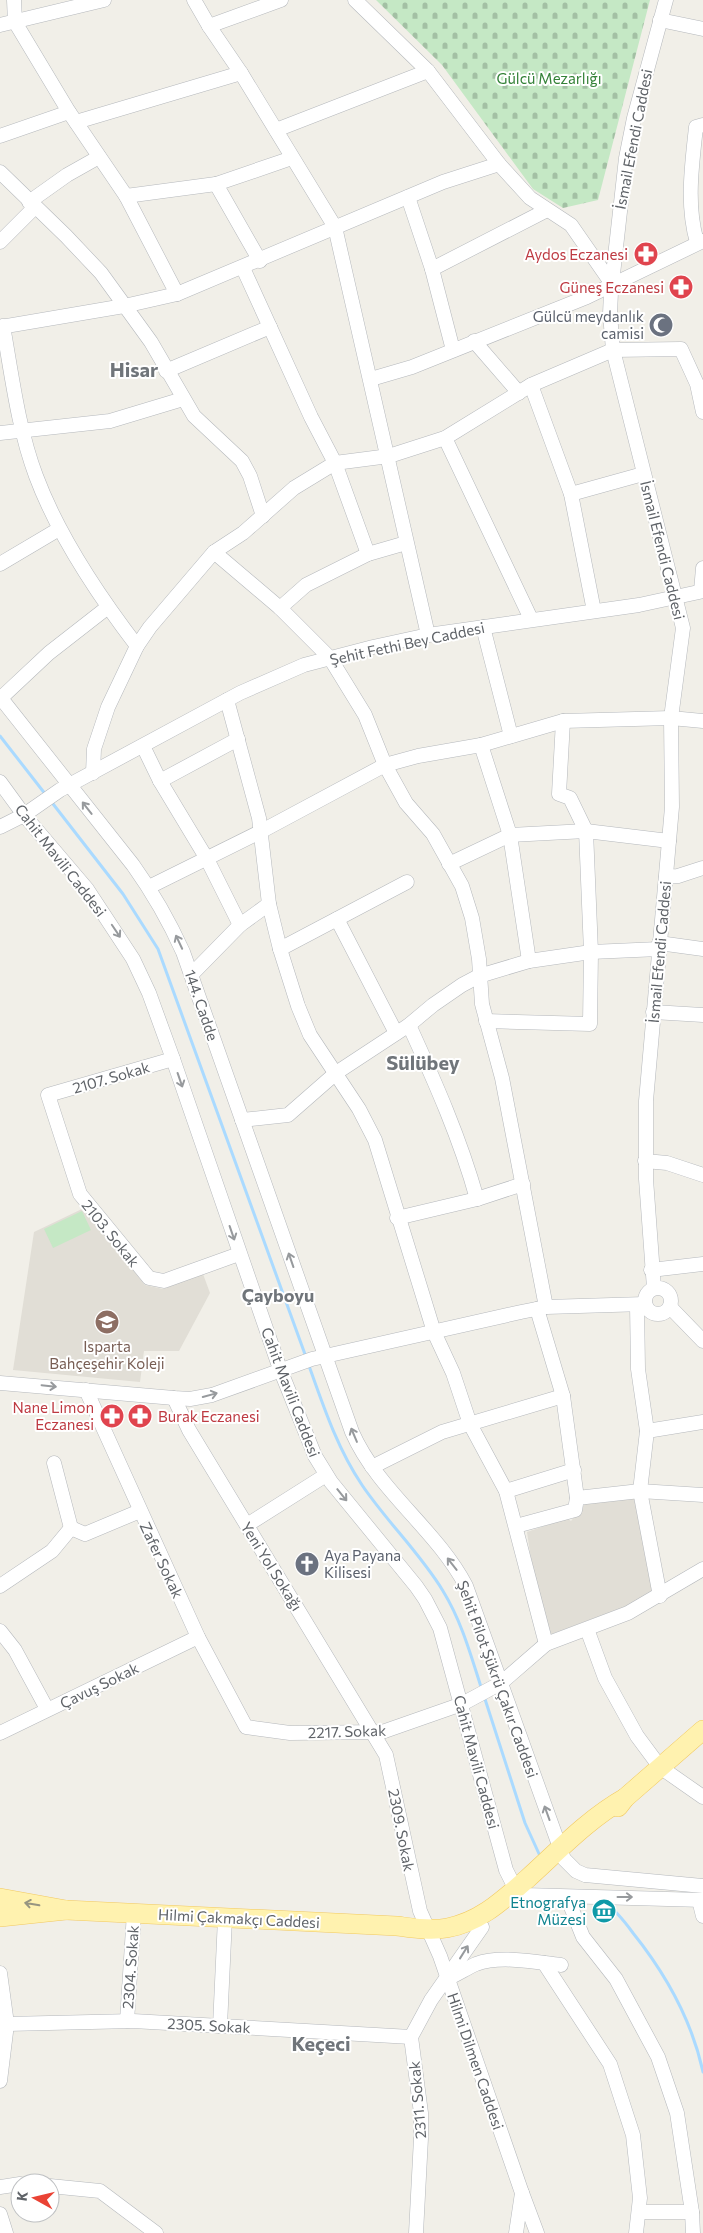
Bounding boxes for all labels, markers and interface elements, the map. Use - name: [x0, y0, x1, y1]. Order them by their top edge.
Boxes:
- street label: İsmail Efendi Caddesi: [611, 67, 655, 211]
- park label: Gülcü Mezarlığı: [496, 69, 602, 87]
- pharmacy icon: Aydos Eczanesi: [633, 241, 659, 267]
- place label: Aydos Eczanesi: [525, 245, 628, 263]
- pharmacy icon: Güneş Eczanesi: [668, 274, 694, 300]
- place label: Güneş Eczanesi: [560, 278, 664, 296]
- place label: Gülcü meydanlık camisi: [533, 307, 644, 342]
- mosque icon: Gülcü meydanlık camisi: [648, 312, 674, 338]
- district label: Hisar: [110, 357, 158, 381]
- street label: İsmail Efendi Caddesi: [637, 479, 689, 621]
- street label: Şehit Fethi Bey Caddesi: [328, 618, 486, 668]
- street label: Cahit Mavili Caddesi: [12, 800, 110, 920]
- one-way arrow: [82, 802, 93, 815]
- street label: İsmail Efendi Caddesi: [644, 880, 674, 1024]
- one-way arrow: [111, 924, 121, 938]
- one-way arrow: [173, 935, 183, 950]
- street label: 144. Cadde: [181, 967, 223, 1043]
- district label: Sülübey: [386, 1050, 460, 1074]
- street label: 2107. Sokak: [70, 1057, 152, 1097]
- one-way arrow: [175, 1071, 185, 1087]
- street label: 2103. Sokak: [78, 1196, 144, 1270]
- one-way arrow: [228, 1225, 237, 1241]
- one-way arrow: [286, 1253, 295, 1268]
- district label: Çayboyu: [242, 1284, 314, 1306]
- school or university icon: Isparta Bahçeşehir Koleji: [94, 1309, 120, 1335]
- street label: Cahit Mavili Caddesi: [258, 1325, 324, 1459]
- place label: Isparta Bahçeşehir Koleji: [49, 1337, 165, 1372]
- one-way arrow: [40, 1381, 56, 1391]
- one-way arrow: [202, 1390, 218, 1399]
- place label: Nane Limon Eczanesi: [12, 1398, 94, 1433]
- pharmacy icon: Nane Limon Eczanesi: [99, 1403, 125, 1429]
- pharmacy icon: Burak Eczanesi: [127, 1403, 153, 1429]
- place label: Burak Eczanesi: [158, 1407, 260, 1425]
- one-way arrow: [348, 1428, 358, 1443]
- one-way arrow: [336, 1488, 347, 1501]
- street label: Yeni Yol Sokağı: [238, 1518, 306, 1614]
- street label: Zafer Sokak: [136, 1519, 188, 1601]
- place label: Aya Payana Kilisesi: [324, 1546, 401, 1581]
- church icon: Aya Payana Kilisesi: [294, 1551, 320, 1577]
- one-way arrow: [447, 1557, 457, 1571]
- street label: Şehit Pilot Şükrü Çakır Caddesi: [454, 1578, 542, 1780]
- street label: Çavuş Sokak: [57, 1658, 141, 1712]
- street label: Cahit Mavili Caddesi: [450, 1693, 504, 1831]
- street label: 2217. Sokak: [308, 1721, 386, 1741]
- street label: 2309. Sokak: [385, 1787, 419, 1873]
- one-way arrow: [542, 1806, 551, 1821]
- one-way arrow: [616, 1892, 633, 1902]
- place label: Etnografya Müzesi: [510, 1893, 586, 1928]
- museum icon: Etnografya Müzesi: [591, 1898, 617, 1924]
- one-way arrow: [24, 1899, 40, 1909]
- street label: Hilmi Çakmakçı Caddesi: [158, 1905, 320, 1931]
- street label: 2304. Sokak: [118, 1925, 142, 2009]
- one-way arrow: [459, 1945, 469, 1959]
- street label: Hilmi Dilmen Caddesi: [444, 1990, 508, 2132]
- street label: 2305. Sokak: [167, 2014, 251, 2036]
- district label: Keçeci: [291, 2031, 351, 2055]
- street label: 2311. Sokak: [405, 2060, 429, 2140]
- north arrow: [10, 2173, 60, 2223]
- text: K: [13, 2190, 31, 2202]

